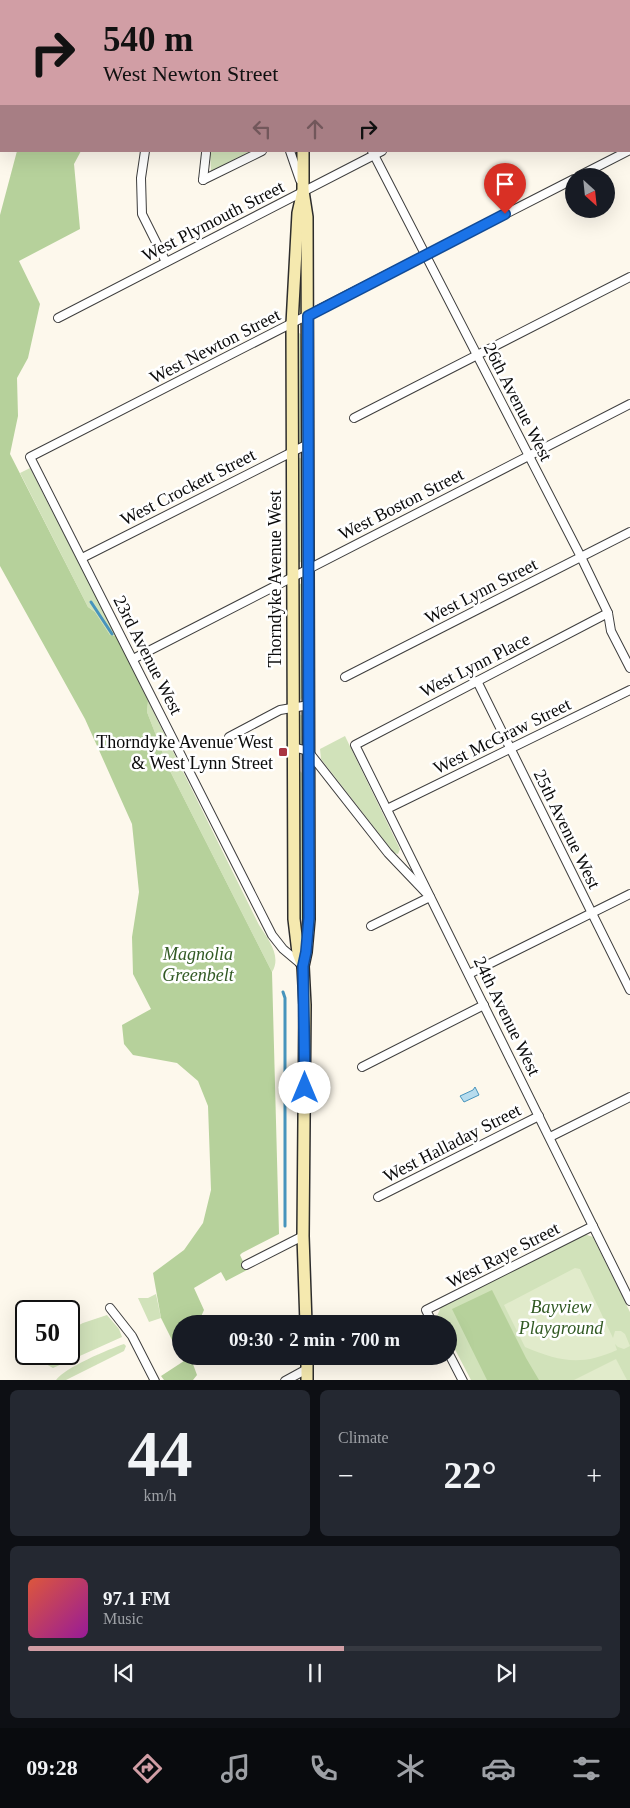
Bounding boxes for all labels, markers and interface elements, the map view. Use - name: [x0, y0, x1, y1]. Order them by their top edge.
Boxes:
- icon: right: [20, 20, 85, 85]
- text: 540 m: [103, 20, 193, 59]
- text: West Newton Street: [103, 61, 278, 86]
- icon: left: [248, 115, 276, 143]
- icon: ahead: [301, 115, 329, 143]
- icon: right: [354, 115, 382, 143]
- pin: [484, 163, 526, 214]
- north arrow: [565, 168, 615, 218]
- map controls: [565, 168, 615, 218]
- icon: arrive: [491, 170, 519, 198]
- street label: West Plymouth Street: [139, 177, 287, 265]
- street label: West Newton Street: [147, 305, 283, 387]
- street label: 26th Avenue West: [480, 340, 556, 464]
- street label: West Crockett Street: [117, 444, 259, 530]
- street label: West Boston Street: [335, 464, 467, 544]
- street label: Thorndyke Avenue West: [265, 491, 285, 667]
- street label: West Lynn Street: [421, 554, 541, 628]
- street label: 23rd Avenue West: [109, 592, 187, 718]
- street label: West Lynn Place: [417, 629, 533, 701]
- street label: West McGraw Street: [430, 694, 574, 778]
- place label: Thorndyke Avenue West & West Lynn Street: [96, 732, 273, 773]
- marker: Thorndyke Avenue West & West Lynn Street: [277, 746, 289, 758]
- street label: 25th Avenue West: [530, 766, 604, 892]
- park label: Magnolia Greenbelt: [162, 944, 235, 985]
- street label: 24th Avenue West: [470, 953, 544, 1079]
- position arrow: [278, 1061, 330, 1113]
- street label: West Halladay Street: [380, 1100, 524, 1186]
- street label: West Raye Street: [443, 1218, 563, 1292]
- park label: Bayview Playground: [518, 1297, 604, 1338]
- speed limit sign: 50: [15, 1300, 80, 1365]
- text: 09:30 · 2 min · 700 m: [229, 1329, 400, 1350]
- text: 44: [128, 1418, 193, 1490]
- text: Climate: [338, 1429, 389, 1446]
- text: 22°: [443, 1454, 497, 1496]
- text: −: [338, 1460, 354, 1491]
- text: +: [586, 1460, 602, 1491]
- text: km/h: [144, 1487, 176, 1504]
- text: 97.1 FM: [103, 1588, 171, 1609]
- text: Music: [103, 1610, 143, 1627]
- icon: previous: [110, 1659, 138, 1687]
- icon: pause: [301, 1659, 329, 1687]
- icon: next: [492, 1659, 520, 1687]
- icon: directions: [130, 1751, 165, 1786]
- icon: music: [218, 1751, 253, 1786]
- icon: phone: [306, 1751, 341, 1786]
- icon: climate: [393, 1751, 428, 1786]
- icon: car: [481, 1751, 516, 1786]
- icon: filters: [569, 1751, 604, 1786]
- text: 09:28: [26, 1755, 78, 1780]

